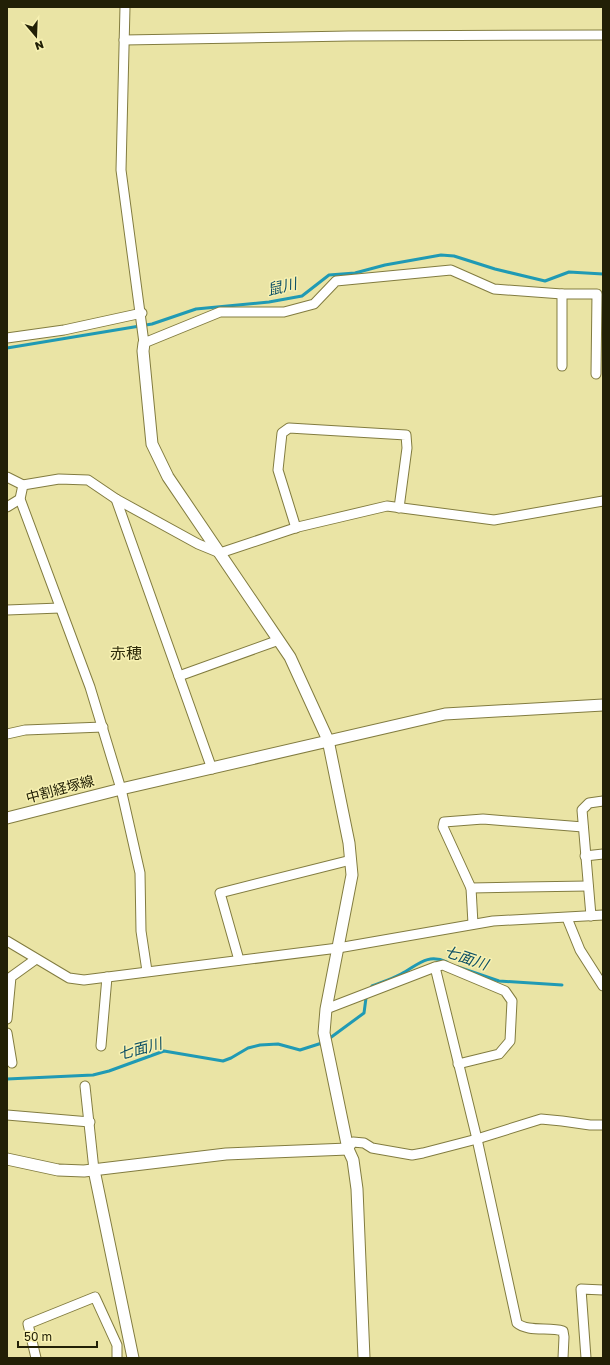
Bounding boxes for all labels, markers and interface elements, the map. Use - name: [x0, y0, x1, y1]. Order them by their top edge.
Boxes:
- north arrow: [16, 16, 56, 56]
- text: N: [33, 38, 45, 53]
- water label: 鼠川: [265, 273, 300, 298]
- district label: 赤穂: [110, 643, 142, 663]
- street label: 中割経塚線: [24, 771, 96, 806]
- water label: 七面川: [442, 941, 492, 974]
- water label: 七面川: [116, 1033, 166, 1063]
- scale bar: [18, 1323, 97, 1349]
- text: 50 m: [24, 1329, 52, 1344]

